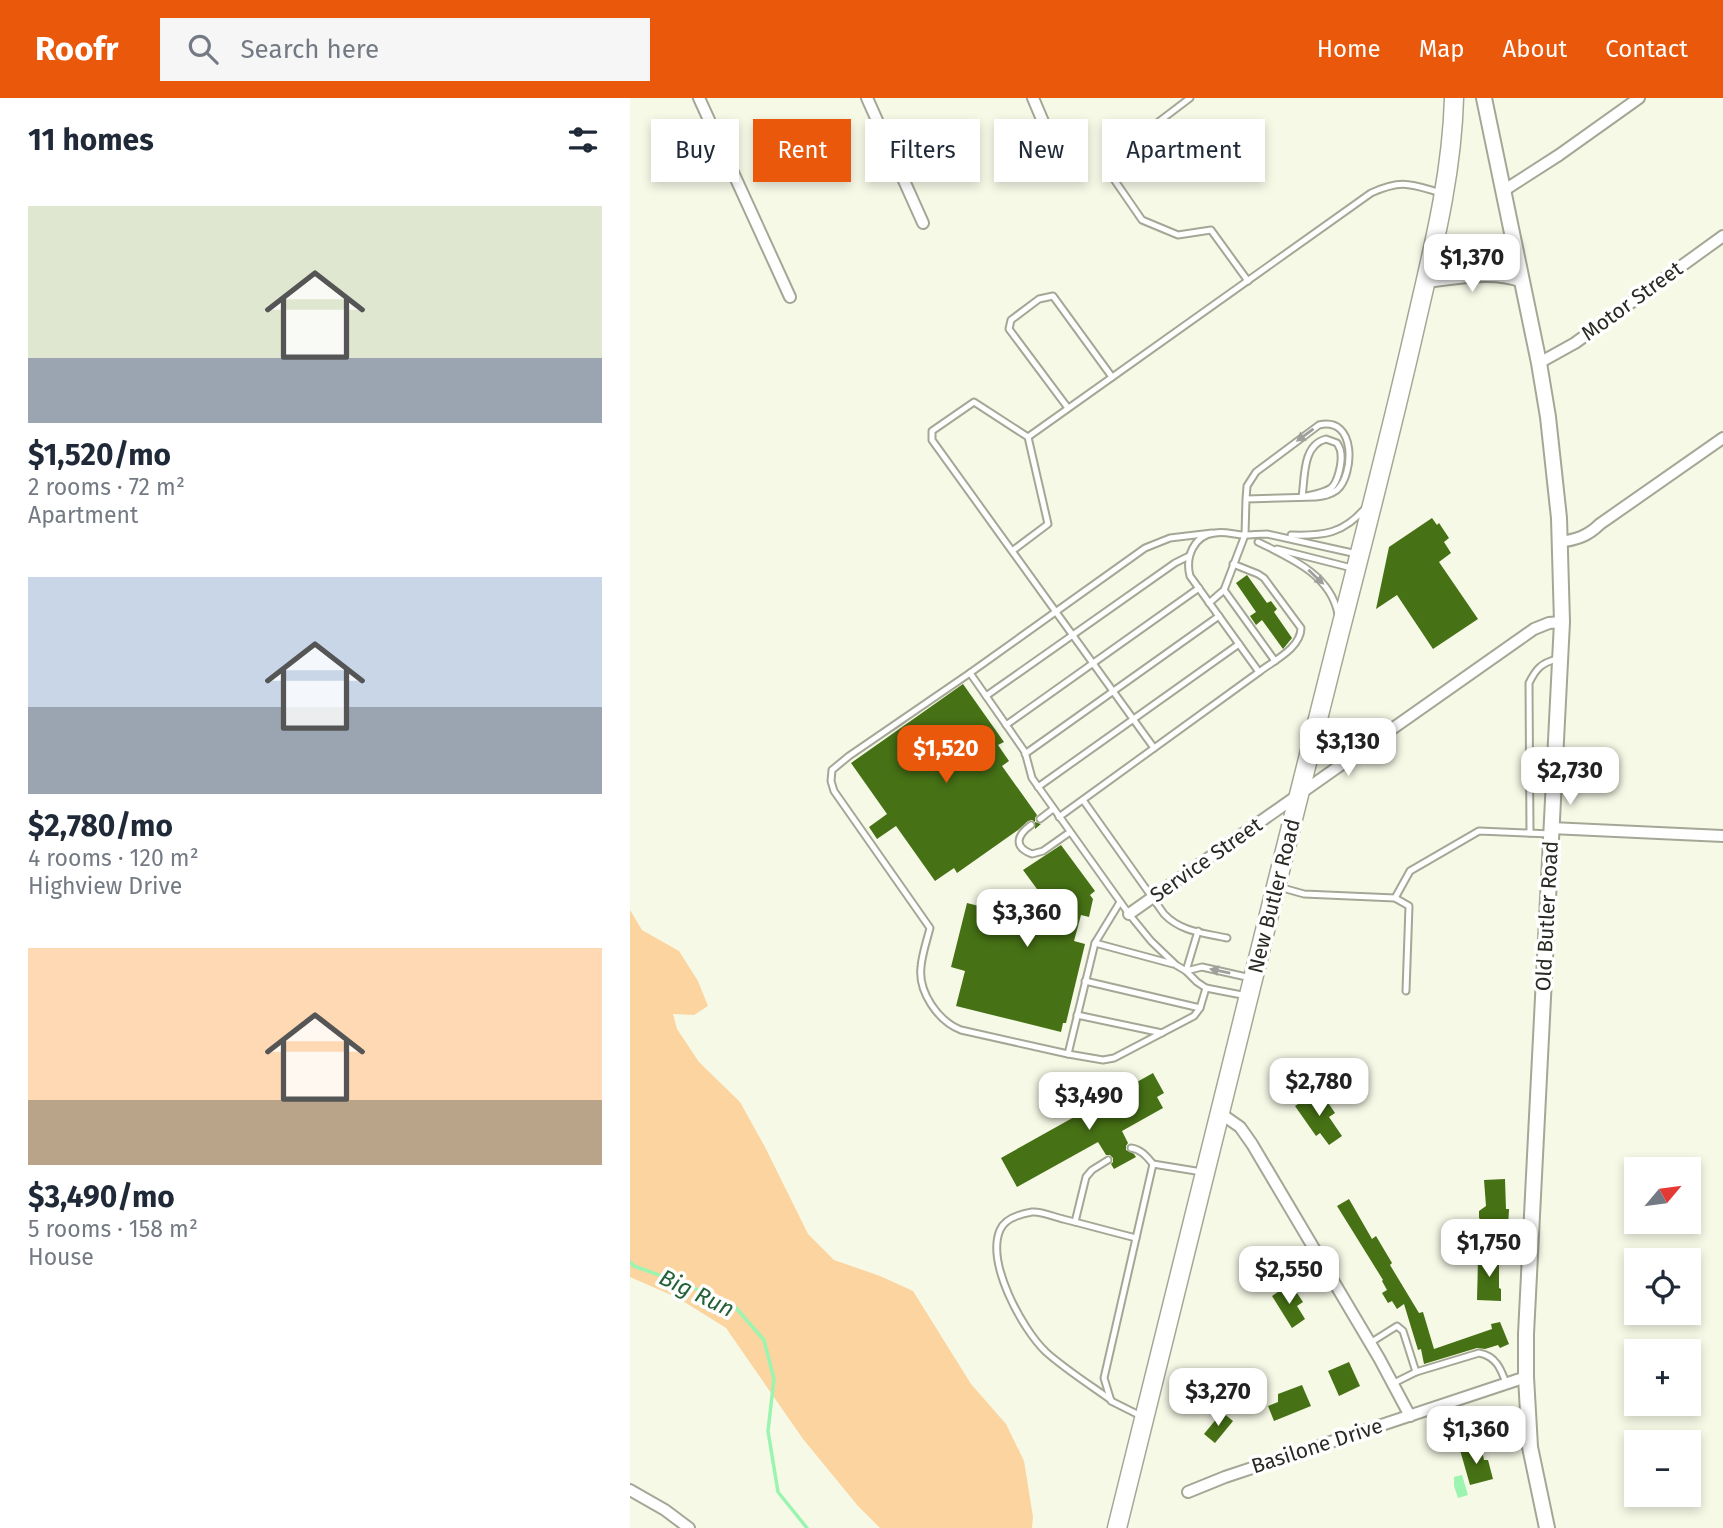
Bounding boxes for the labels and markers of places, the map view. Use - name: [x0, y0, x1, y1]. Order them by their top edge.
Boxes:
- pin: $1,370: [1415, 234, 1529, 294]
- pin: $3,130: [1291, 718, 1405, 778]
- pin: $1,520: [889, 726, 1003, 785]
- pin: $2,730: [1513, 748, 1627, 807]
- pin: $3,360: [970, 890, 1084, 949]
- pin: $2,780: [1262, 1058, 1376, 1118]
- pin: $3,490: [1032, 1072, 1146, 1132]
- pin: $1,750: [1432, 1220, 1546, 1279]
- pin: $2,550: [1232, 1246, 1346, 1306]
- pin: $3,270: [1161, 1368, 1275, 1428]
- pin: $1,360: [1419, 1406, 1533, 1466]

